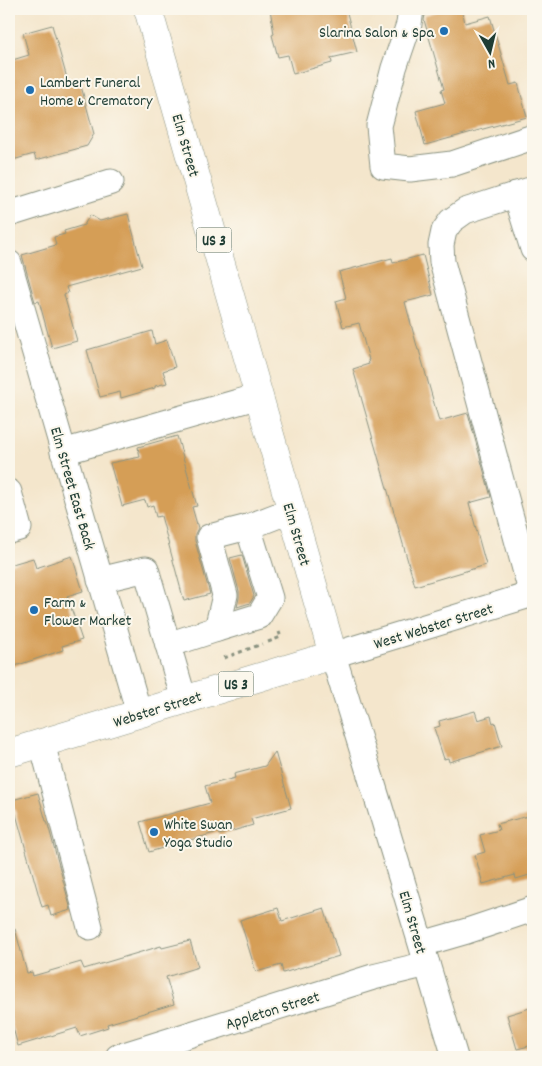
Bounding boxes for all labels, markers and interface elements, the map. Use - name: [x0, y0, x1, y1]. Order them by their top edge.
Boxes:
- place label: Slarina Salon & Spa: [319, 22, 434, 45]
- marker: Slarina Salon & Spa: [438, 25, 450, 37]
- north arrow: [464, 28, 514, 78]
- text: N: [487, 53, 496, 73]
- place label: Lambert Funeral Home & Crematory: [40, 72, 153, 113]
- marker: Lambert Funeral Home & Crematory: [24, 84, 36, 96]
- street label: Elm Street: [165, 111, 205, 180]
- road number: US 3: [196, 228, 232, 252]
- street label: Elm Street East Back: [43, 424, 100, 553]
- street label: Elm Street: [276, 500, 316, 569]
- place label: Farm & Flower Market: [44, 592, 131, 633]
- street label: West Webster Street: [371, 598, 496, 656]
- marker: Farm & Flower Market: [28, 604, 40, 616]
- road number: US 3: [218, 672, 254, 696]
- street label: Webster Street: [111, 686, 205, 735]
- place label: White Swan Yoga Studio: [164, 814, 233, 855]
- marker: White Swan Yoga Studio: [148, 826, 160, 838]
- street label: Elm Street: [392, 888, 432, 957]
- street label: Appleton Street: [223, 986, 323, 1037]

